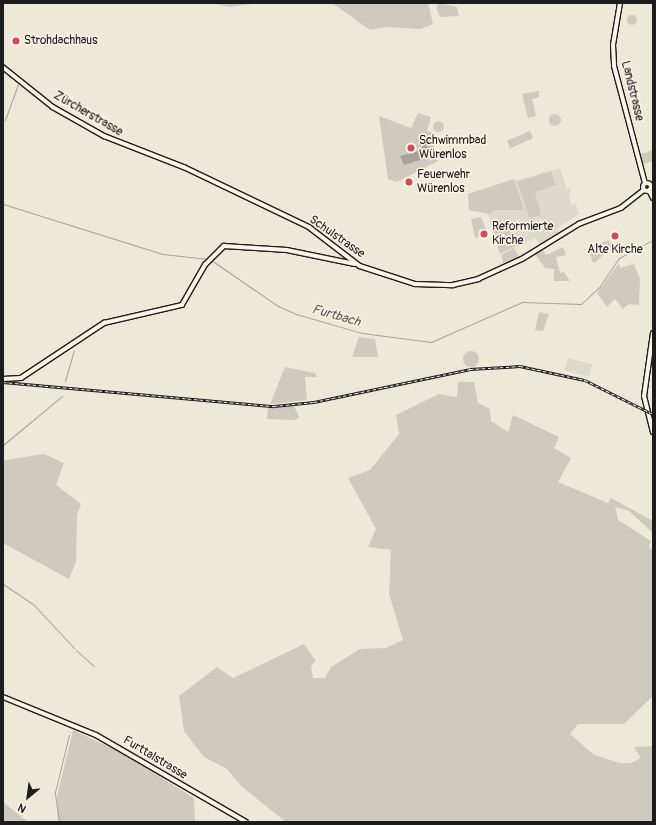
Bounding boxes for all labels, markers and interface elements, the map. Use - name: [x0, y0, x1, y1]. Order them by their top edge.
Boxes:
- place label: Strohdachhaus: [24, 34, 97, 48]
- marker: Strohdachhaus: [11, 36, 21, 46]
- street label: Landstrasse: [618, 59, 646, 123]
- street label: Zürcherstrasse: [51, 88, 125, 140]
- place label: Schwimmbad Würenlos: [419, 134, 486, 162]
- marker: Schwimmbad Würenlos: [406, 143, 416, 153]
- place label: Feuerwehr Würenlos: [417, 168, 470, 196]
- marker: Feuerwehr Würenlos: [404, 177, 414, 187]
- street label: Schulstrasse: [307, 213, 367, 261]
- place label: Reformierte Kirche: [492, 220, 553, 248]
- marker: Reformierte Kirche: [479, 229, 489, 239]
- marker: Alte Kirche: [610, 231, 620, 241]
- place label: Alte Kirche: [587, 243, 643, 257]
- water label: Furtbach: [310, 302, 362, 330]
- street label: Furttalstrasse: [120, 733, 190, 783]
- north arrow: [8, 777, 48, 817]
- text: N: [16, 800, 28, 815]

